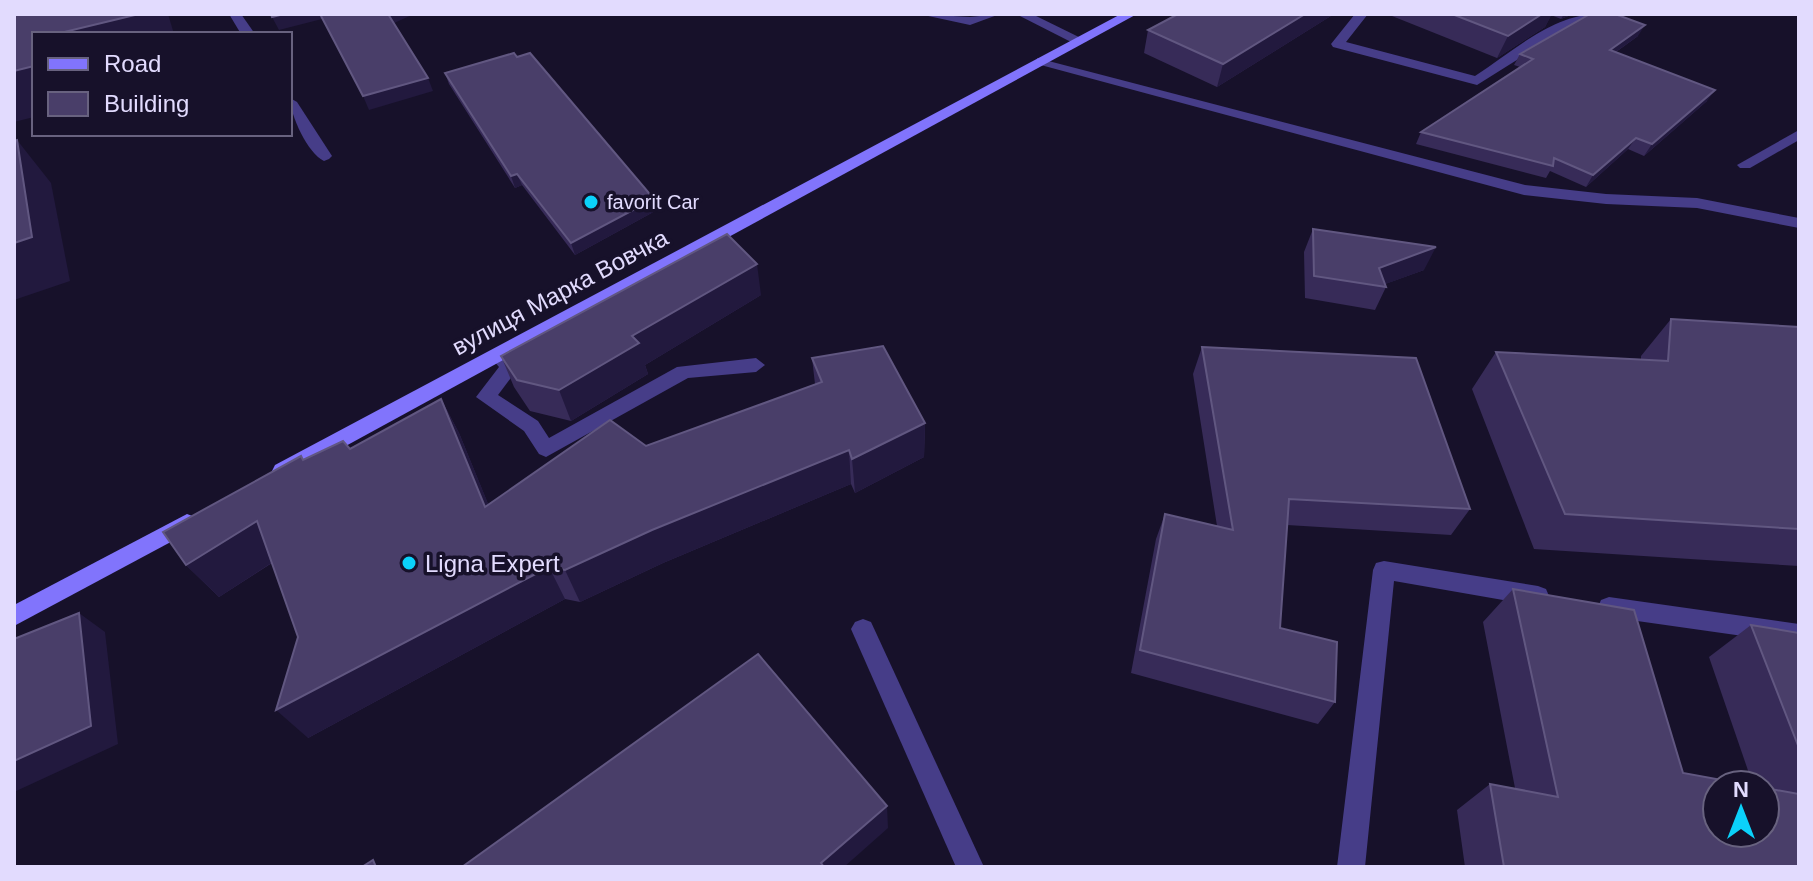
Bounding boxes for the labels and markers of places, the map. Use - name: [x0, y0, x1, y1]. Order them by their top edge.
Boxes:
- place label: favorit Car: [607, 191, 700, 213]
- marker: favorit Car: [582, 193, 600, 211]
- place label: Ligna Expert: [425, 550, 560, 577]
- marker: Ligna Expert: [400, 554, 418, 572]

